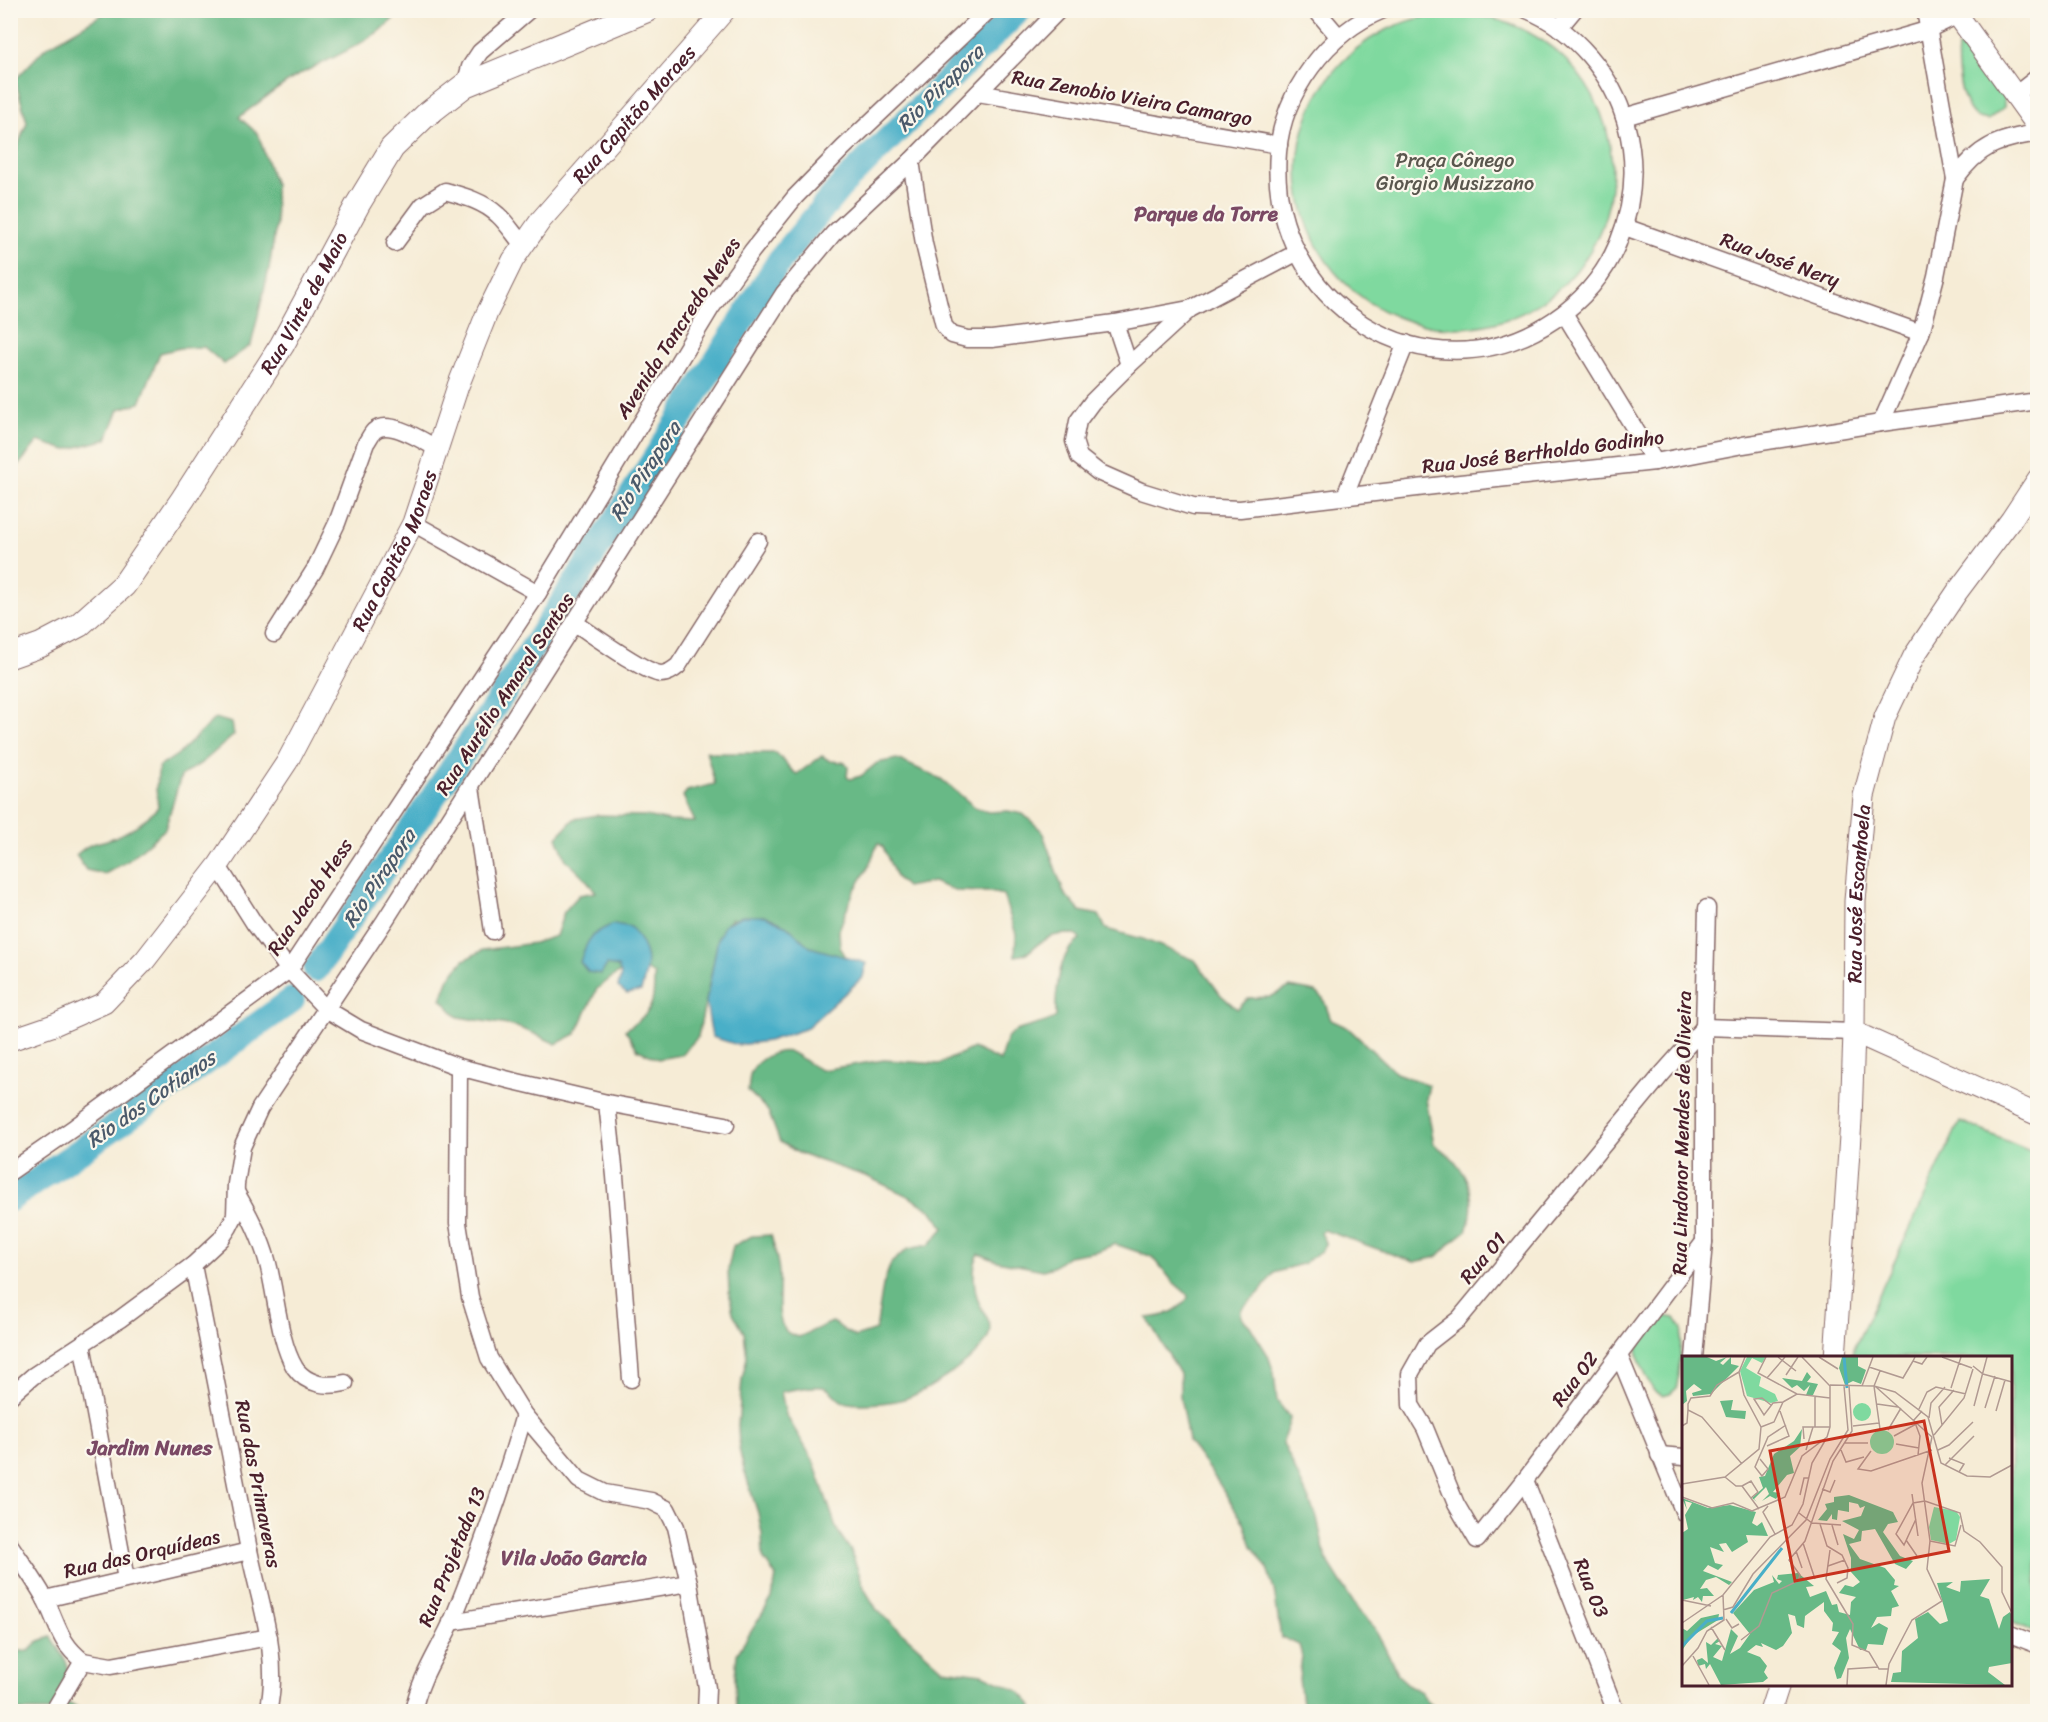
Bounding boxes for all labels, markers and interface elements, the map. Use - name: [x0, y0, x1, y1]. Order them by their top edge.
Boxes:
- water label: Rio Pirapora: [887, 33, 995, 141]
- street label: Rua Capitão Moraes: [563, 36, 705, 191]
- street label: Rua Zenobio Vieira Camargo: [1009, 60, 1255, 136]
- park label: Praça Cônego Giorgio Musizzano: [1376, 143, 1534, 201]
- district label: Parque da Torre: [1134, 195, 1279, 233]
- street label: Rua José Nery: [1715, 222, 1845, 298]
- street label: Rua Vinte de Maio: [250, 225, 358, 381]
- street label: Avenida Tancredo Neves: [605, 229, 751, 427]
- water label: Rio Pirapora: [598, 411, 693, 529]
- street label: Rua José Bertholdo Godinho: [1420, 420, 1666, 484]
- street label: Rua Capitão Moraes: [342, 465, 447, 637]
- street label: Rua Aurélio Amaral Santos: [426, 585, 584, 802]
- street label: Rua José Escanhoela: [1837, 803, 1881, 983]
- water label: Rio Pirapora: [332, 819, 428, 935]
- street label: Rua Jacob Hess: [258, 830, 363, 963]
- street label: Rua Lindonor Mendes de Oliveira: [1662, 991, 1702, 1275]
- water label: Rio dos Cotianos: [78, 1039, 226, 1158]
- street label: Rua 01: [1451, 1224, 1515, 1292]
- street label: Rua 02: [1542, 1343, 1608, 1414]
- inset map: [1682, 1356, 2012, 1686]
- street label: Rua das Primaveras: [225, 1397, 292, 1572]
- district label: Jardim Nunes: [86, 1429, 213, 1467]
- street label: Rua Projetada 13: [408, 1482, 496, 1632]
- street label: Rua das Orquídeas: [60, 1519, 224, 1589]
- district label: Vila João Garcia: [501, 1539, 648, 1577]
- street label: Rua 03: [1563, 1553, 1619, 1623]

